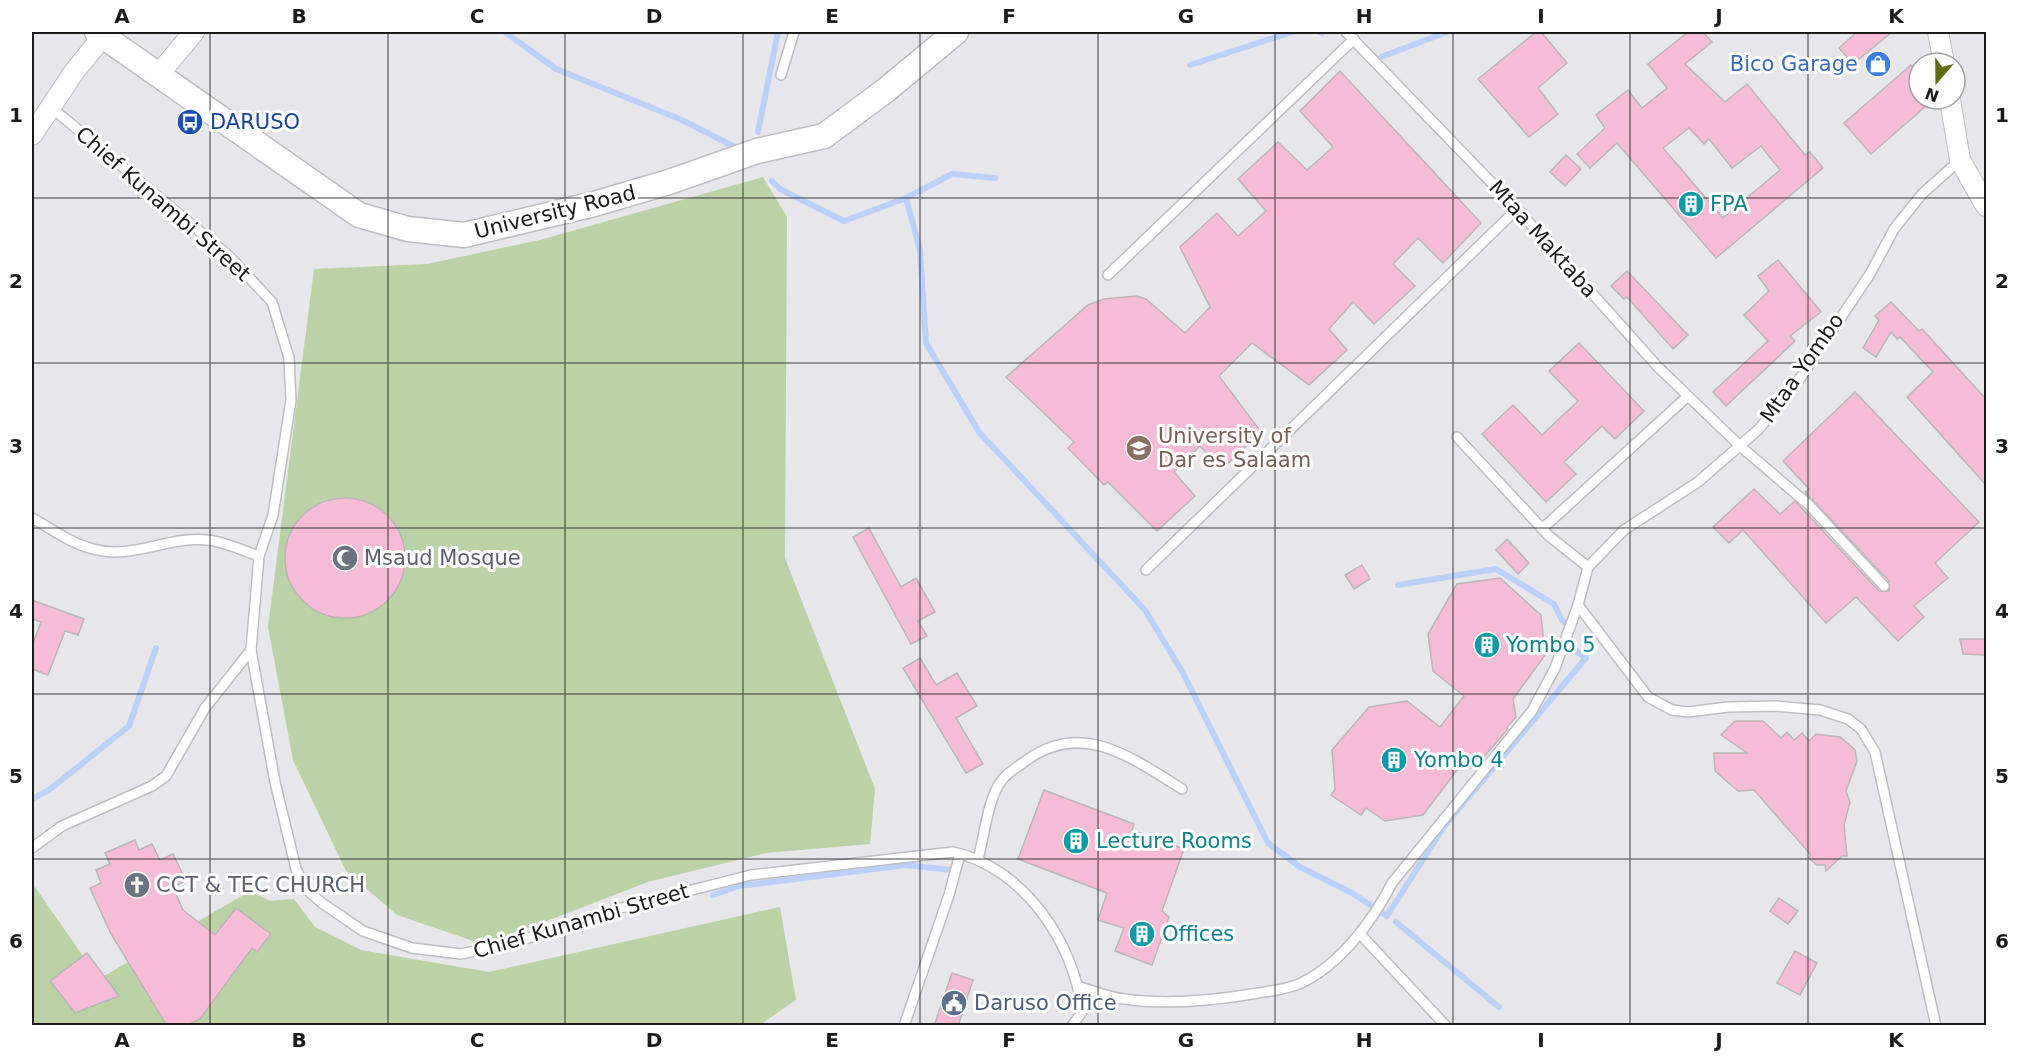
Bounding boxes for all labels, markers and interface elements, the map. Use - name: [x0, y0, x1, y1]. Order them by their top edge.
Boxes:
- text: A: [114, 4, 130, 28]
- text: B: [291, 4, 307, 28]
- text: C: [470, 4, 484, 28]
- text: D: [646, 4, 662, 28]
- text: E: [825, 4, 839, 28]
- text: F: [1002, 4, 1016, 28]
- text: G: [1178, 4, 1194, 28]
- text: H: [1356, 4, 1372, 28]
- text: I: [1537, 4, 1545, 28]
- text: J: [1713, 4, 1723, 28]
- text: K: [1888, 4, 1905, 28]
- shop icon: Bico Garage: [1863, 49, 1893, 79]
- north arrow: [1907, 51, 1967, 111]
- place label: Bico Garage: [1730, 52, 1858, 76]
- text: N: [1922, 83, 1942, 106]
- text: 1: [9, 103, 23, 127]
- text: 1: [1995, 103, 2009, 127]
- bus stop icon: DARUSO: [175, 107, 205, 137]
- place label: DARUSO: [210, 110, 300, 134]
- street label: Chief Kunambi Street: [71, 122, 255, 286]
- street label: Mtaa Maktaba: [1484, 176, 1602, 302]
- street label: University Road: [472, 180, 638, 244]
- building icon: FPA: [1676, 189, 1706, 219]
- place label: FPA: [1710, 192, 1748, 216]
- text: 2: [9, 269, 23, 293]
- text: 2: [1995, 269, 2009, 293]
- street label: Mtaa Yombo: [1755, 309, 1849, 427]
- place label: University of Dar es Salaam: [1158, 424, 1311, 472]
- school or university icon: University of Dar es Salaam: [1124, 433, 1154, 463]
- text: 3: [9, 434, 23, 458]
- text: 3: [1995, 434, 2009, 458]
- mosque icon: Msaud Mosque: [330, 543, 360, 573]
- place label: Msaud Mosque: [364, 546, 521, 570]
- text: 4: [9, 599, 23, 623]
- text: 4: [1995, 599, 2009, 623]
- building icon: Yombo 5: [1472, 630, 1502, 660]
- place label: Yombo 5: [1505, 633, 1596, 657]
- building icon: Yombo 4: [1379, 745, 1409, 775]
- place label: Yombo 4: [1413, 748, 1504, 772]
- text: 5: [9, 764, 23, 788]
- text: 5: [1995, 764, 2009, 788]
- building icon: Lecture Rooms: [1061, 826, 1091, 856]
- place label: Lecture Rooms: [1096, 829, 1252, 853]
- church icon: CCT & TEC CHURCH: [122, 870, 152, 900]
- place label: CCT & TEC CHURCH: [156, 873, 365, 897]
- street label: Chief Kunambi Street: [470, 879, 692, 963]
- building icon: Offices: [1127, 919, 1157, 949]
- place label: Offices: [1162, 922, 1234, 946]
- text: 6: [9, 929, 23, 953]
- text: 6: [1995, 929, 2009, 953]
- public building icon: Daruso Office: [939, 988, 969, 1018]
- place label: Daruso Office: [974, 991, 1117, 1015]
- text: A: [114, 1028, 130, 1052]
- text: B: [291, 1028, 307, 1052]
- text: C: [470, 1028, 484, 1052]
- text: D: [646, 1028, 662, 1052]
- text: E: [825, 1028, 839, 1052]
- text: F: [1002, 1028, 1016, 1052]
- text: G: [1178, 1028, 1194, 1052]
- text: H: [1356, 1028, 1372, 1052]
- text: I: [1537, 1028, 1545, 1052]
- text: J: [1713, 1028, 1723, 1052]
- text: K: [1888, 1028, 1905, 1052]

